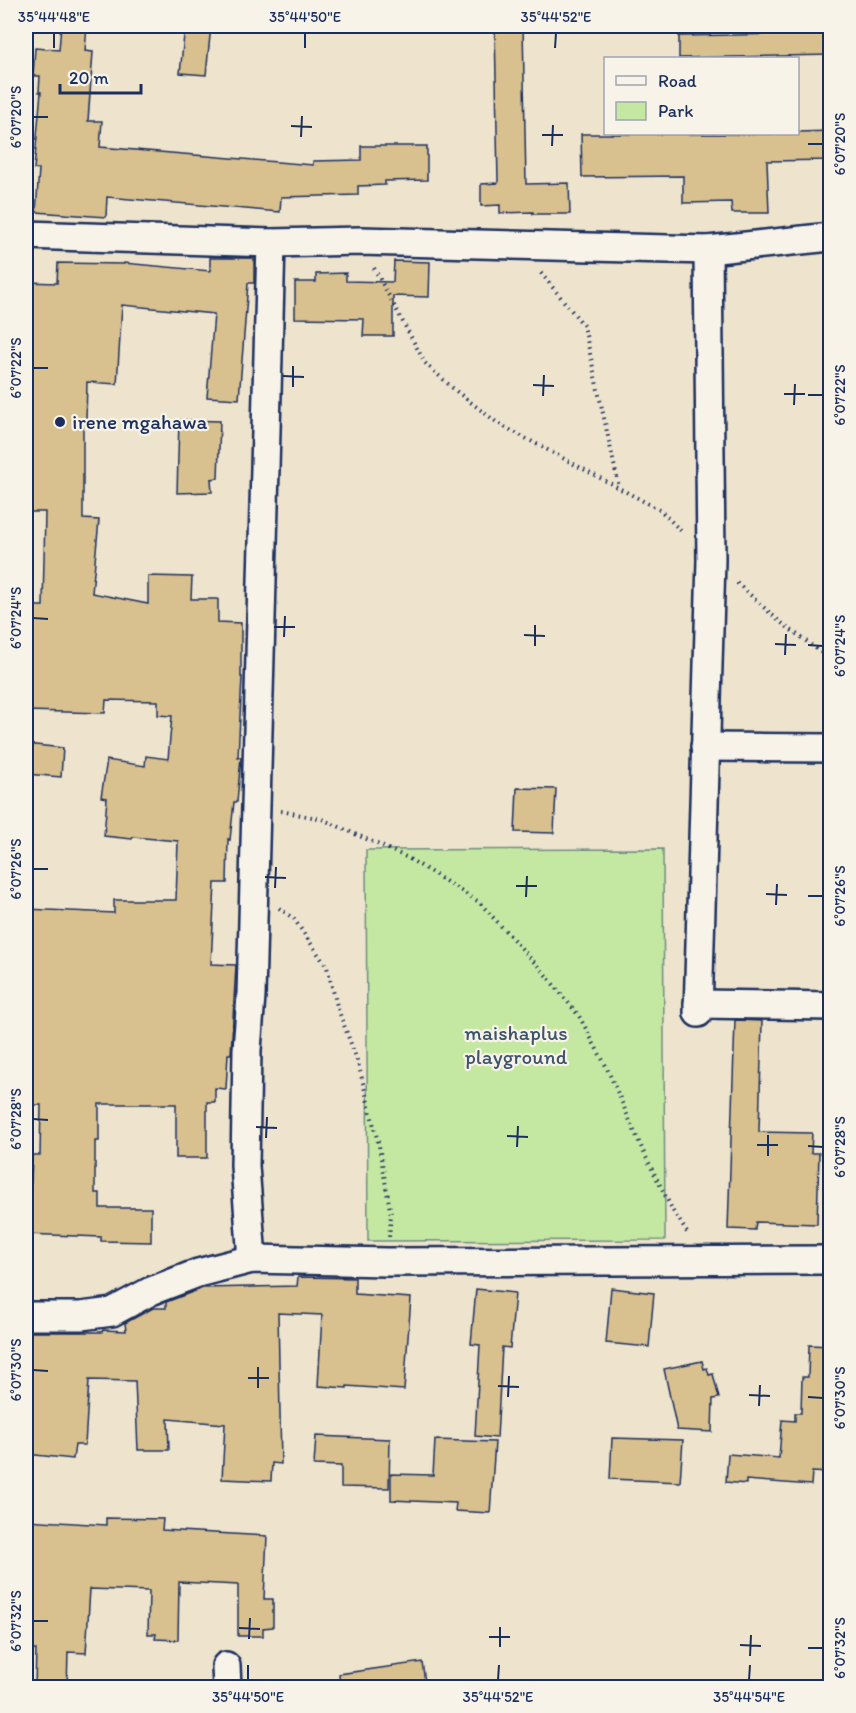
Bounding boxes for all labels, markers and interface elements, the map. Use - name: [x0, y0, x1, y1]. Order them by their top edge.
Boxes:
- text: 35°44'48"E: [18, 8, 90, 26]
- text: 35°44'50"E: [269, 8, 341, 26]
- text: 35°44'52"E: [521, 8, 591, 26]
- scale bar: [60, 57, 141, 95]
- legend: [604, 57, 799, 135]
- text: 20 m: [69, 67, 109, 89]
- text: Road: [658, 70, 697, 92]
- text: 6°07'20"S: [7, 86, 25, 148]
- text: Park: [658, 100, 693, 122]
- text: 6°07'20"S: [831, 113, 849, 175]
- text: 6°07'22"S: [7, 337, 25, 399]
- text: 6°07'22"S: [831, 364, 849, 426]
- place label: irene mgahawa: [72, 409, 207, 434]
- marker: irene mgahawa: [53, 415, 67, 429]
- text: 6°07'24"S: [7, 587, 25, 649]
- text: 6°07'24"S: [831, 615, 849, 677]
- text: 6°07'26"S: [7, 838, 25, 900]
- text: 6°07'26"S: [831, 865, 849, 927]
- park label: maishaplus playground: [464, 1020, 568, 1069]
- text: 6°07'28"S: [7, 1088, 25, 1150]
- text: 6°07'28"S: [831, 1116, 849, 1178]
- text: 6°07'30"S: [7, 1338, 25, 1402]
- text: 6°07'30"S: [831, 1366, 849, 1430]
- text: 6°07'32"S: [7, 1590, 25, 1652]
- text: 6°07'32"S: [831, 1617, 849, 1679]
- text: 35°44'50"E: [212, 1688, 284, 1706]
- text: 35°44'52"E: [463, 1688, 533, 1706]
- text: 35°44'54"E: [713, 1688, 785, 1706]

